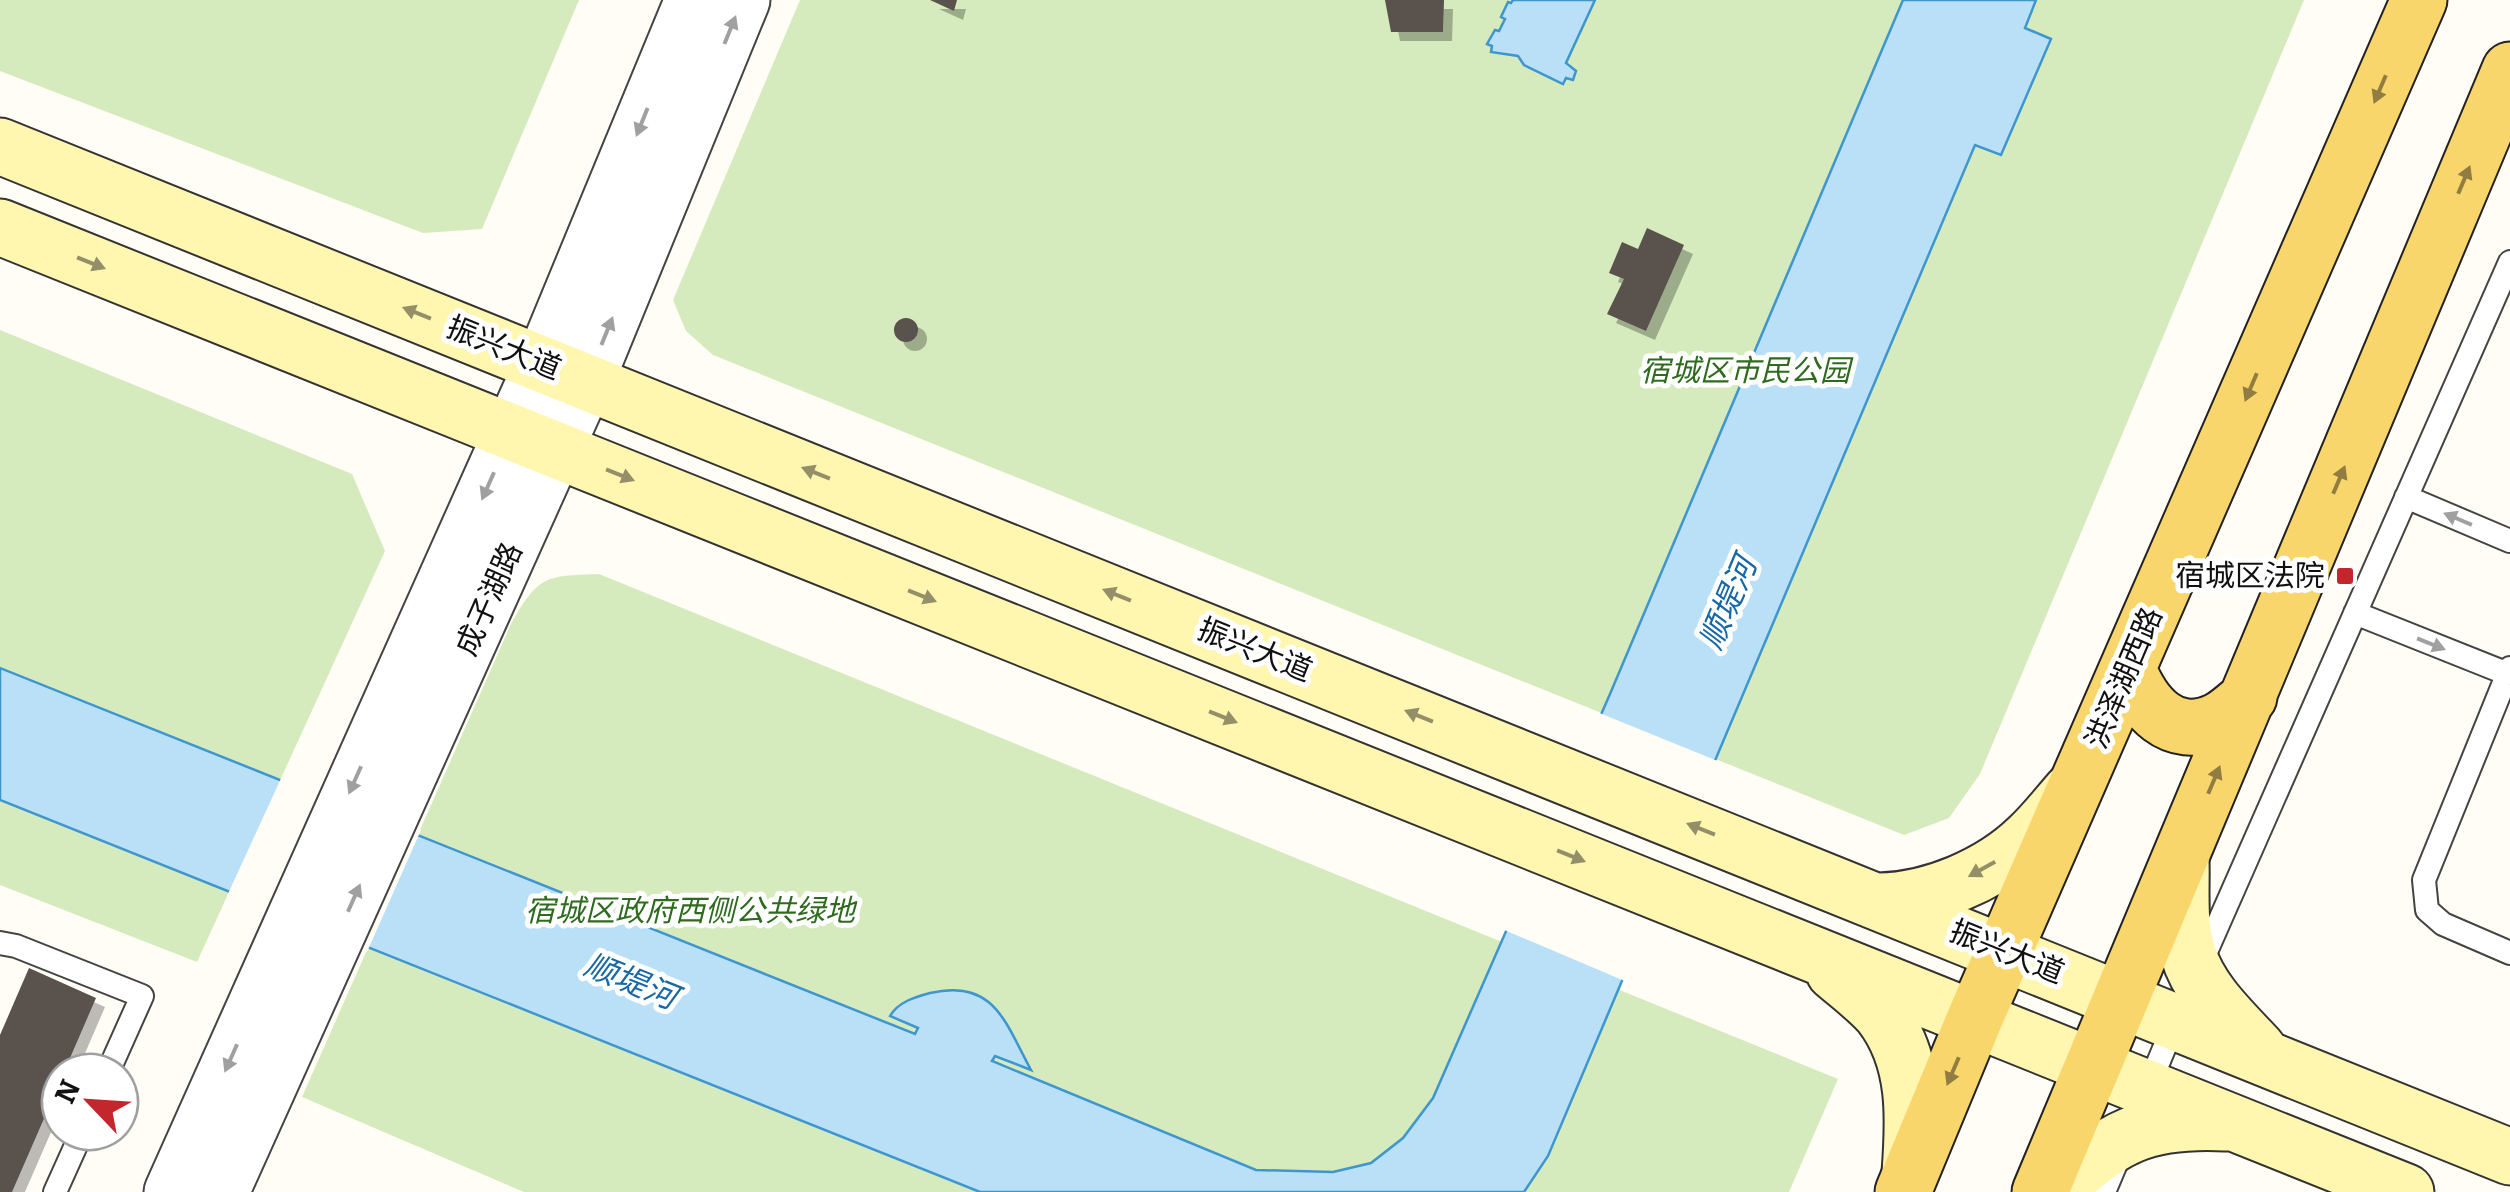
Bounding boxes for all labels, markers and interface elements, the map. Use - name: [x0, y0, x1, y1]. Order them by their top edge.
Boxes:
- one-way arrow: [723, 15, 739, 45]
- one-way arrow: [2372, 74, 2388, 104]
- one-way arrow: [634, 108, 650, 138]
- one-way arrow: [2456, 165, 2472, 195]
- one-way arrow: [76, 256, 106, 272]
- one-way arrow: [401, 304, 431, 320]
- street label: 振兴大道: [442, 309, 566, 387]
- one-way arrow: [600, 315, 616, 345]
- park label: 宿城区市民公园: [1640, 353, 1854, 389]
- one-way arrow: [2243, 373, 2259, 402]
- one-way arrow: [800, 465, 830, 481]
- one-way arrow: [2331, 465, 2347, 495]
- one-way arrow: [605, 467, 635, 483]
- one-way arrow: [479, 472, 496, 501]
- one-way arrow: [2443, 511, 2473, 527]
- street label: 成子湖路: [448, 537, 530, 661]
- water label: 顺堤河: [1692, 546, 1767, 655]
- place label: 宿城区法院: [2175, 558, 2325, 594]
- marker: 宿城区法院: [2334, 565, 2356, 587]
- one-way arrow: [1102, 586, 1132, 602]
- one-way arrow: [907, 588, 937, 604]
- street label: 洪泽湖西路: [2078, 602, 2170, 754]
- street label: 振兴大道: [1193, 611, 1317, 689]
- one-way arrow: [2417, 636, 2447, 652]
- one-way arrow: [1404, 707, 1434, 723]
- one-way arrow: [1209, 709, 1239, 725]
- one-way arrow: [2206, 765, 2222, 795]
- one-way arrow: [346, 766, 363, 795]
- one-way arrow: [1685, 820, 1715, 836]
- one-way arrow: [1556, 848, 1586, 864]
- one-way arrow: [1968, 860, 1996, 878]
- one-way arrow: [346, 883, 362, 913]
- park label: 宿城区政府西侧公共绿地: [525, 893, 858, 929]
- street label: 振兴大道: [1945, 913, 2069, 991]
- water label: 顺堤河: [579, 945, 688, 1019]
- one-way arrow: [223, 1043, 239, 1072]
- north arrow: [40, 1052, 140, 1152]
- one-way arrow: [1945, 1056, 1961, 1086]
- text: N: [48, 1075, 87, 1108]

